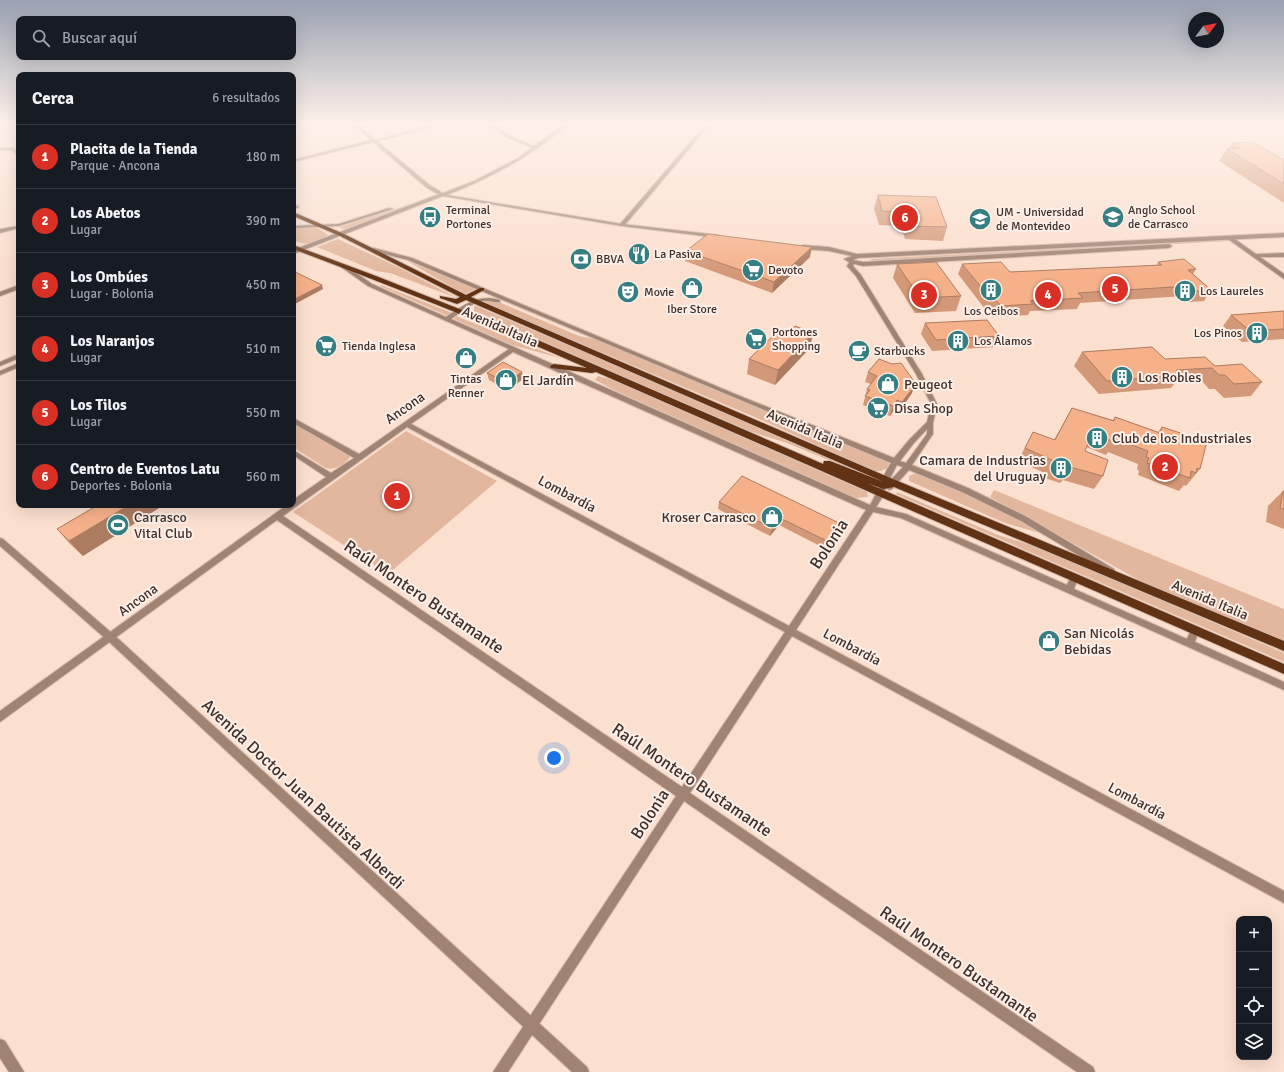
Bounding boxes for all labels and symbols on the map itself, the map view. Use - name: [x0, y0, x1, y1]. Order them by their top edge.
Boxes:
- north arrow: [1188, 12, 1224, 48]
- place label: Terminal Portones: [446, 203, 492, 232]
- pin: 6: [892, 203, 918, 233]
- place label: Anglo School de Carrasco: [1128, 203, 1196, 232]
- bus stop icon: Terminal Portones: [417, 204, 443, 230]
- school or university icon: Anglo School de Carrasco: [1100, 204, 1126, 230]
- place label: UM - Universidad de Montevideo: [996, 205, 1084, 234]
- school or university icon: UM - Universidad de Montevideo: [967, 206, 993, 232]
- restaurant icon: La Pasiva: [626, 241, 652, 267]
- bank icon: BBVA: [568, 246, 594, 272]
- place label: La Pasiva: [654, 247, 701, 262]
- place label: BBVA: [596, 252, 625, 267]
- supermarket icon: Devoto: [740, 257, 766, 283]
- place label: Devoto: [768, 263, 803, 278]
- pin: 5: [1102, 274, 1128, 304]
- shop icon: Iber Store: [679, 275, 705, 301]
- building icon: Los Ceibos: [978, 277, 1004, 303]
- building icon: Los Laureles: [1172, 278, 1198, 304]
- theatre icon: Movie: [615, 279, 641, 305]
- pin: 3: [911, 280, 937, 310]
- pin: 4: [1035, 280, 1061, 310]
- place label: Los Laureles: [1200, 284, 1264, 299]
- place label: Movie: [644, 285, 674, 300]
- place label: Iber Store: [667, 302, 717, 317]
- street label: Avenida Italia: [459, 303, 541, 351]
- place label: Los Ceibos: [964, 304, 1018, 319]
- building icon: Los Pinos: [1244, 320, 1270, 346]
- place label: Portones Shopping: [772, 325, 820, 354]
- supermarket icon: Portones Shopping: [743, 326, 769, 352]
- place label: Los Pinos: [1194, 326, 1242, 341]
- building icon: Los Álamos: [945, 328, 971, 354]
- supermarket icon: Tienda Inglesa: [313, 333, 339, 359]
- place label: Los Álamos: [974, 334, 1032, 349]
- cafe icon: Starbucks: [846, 338, 872, 364]
- place label: Tienda Inglesa: [342, 339, 416, 354]
- place label: Starbucks: [874, 344, 925, 359]
- shop icon: Tintas Renner: [453, 345, 479, 371]
- building icon: Los Robles: [1109, 364, 1135, 390]
- shop icon: El Jardín: [493, 367, 519, 393]
- place label: Los Robles: [1138, 369, 1201, 386]
- shop icon: Peugeot: [875, 371, 901, 397]
- place label: Tintas Renner: [448, 372, 485, 401]
- place label: El Jardín: [522, 372, 574, 389]
- place label: Peugeot: [904, 376, 953, 393]
- street label: Ancona: [382, 388, 428, 428]
- supermarket icon: Disa Shop: [865, 395, 891, 421]
- place label: Disa Shop: [894, 400, 953, 417]
- street label: Avenida Italia: [764, 405, 846, 453]
- building icon: Club de los Industriales: [1084, 425, 1110, 451]
- place label: Club de los Industriales: [1112, 430, 1252, 447]
- place label: Camara de Industrias del Uruguay: [919, 452, 1046, 485]
- pin: 2: [1152, 452, 1178, 482]
- building icon: Camara de Industrias del Uruguay: [1048, 455, 1074, 481]
- street label: Lombardía: [535, 472, 599, 516]
- pin: 1: [384, 481, 410, 511]
- shop icon: Kroser Carrasco: [759, 504, 785, 530]
- place label: Carrasco Vital Club: [134, 509, 192, 542]
- place label: Kroser Carrasco: [661, 509, 756, 526]
- sports icon: Carrasco Vital Club: [105, 512, 131, 538]
- street label: Bolonia: [805, 515, 853, 573]
- street label: Raúl Montero Bustamante: [340, 536, 508, 658]
- street label: Avenida Italia: [1169, 576, 1251, 624]
- street label: Ancona: [115, 580, 161, 620]
- street label: Lombardía: [820, 625, 884, 669]
- place label: San Nicolás Bebidas: [1064, 625, 1134, 658]
- shop icon: San Nicolás Bebidas: [1036, 628, 1062, 654]
- street label: Avenida Doctor Juan Bautista Alberdi: [197, 694, 409, 894]
- street label: Raúl Montero Bustamante: [608, 719, 776, 841]
- your location: [544, 748, 564, 768]
- street label: Lombardía: [1105, 779, 1169, 823]
- street label: Bolonia: [626, 785, 674, 843]
- street label: Raúl Montero Bustamante: [876, 901, 1042, 1027]

